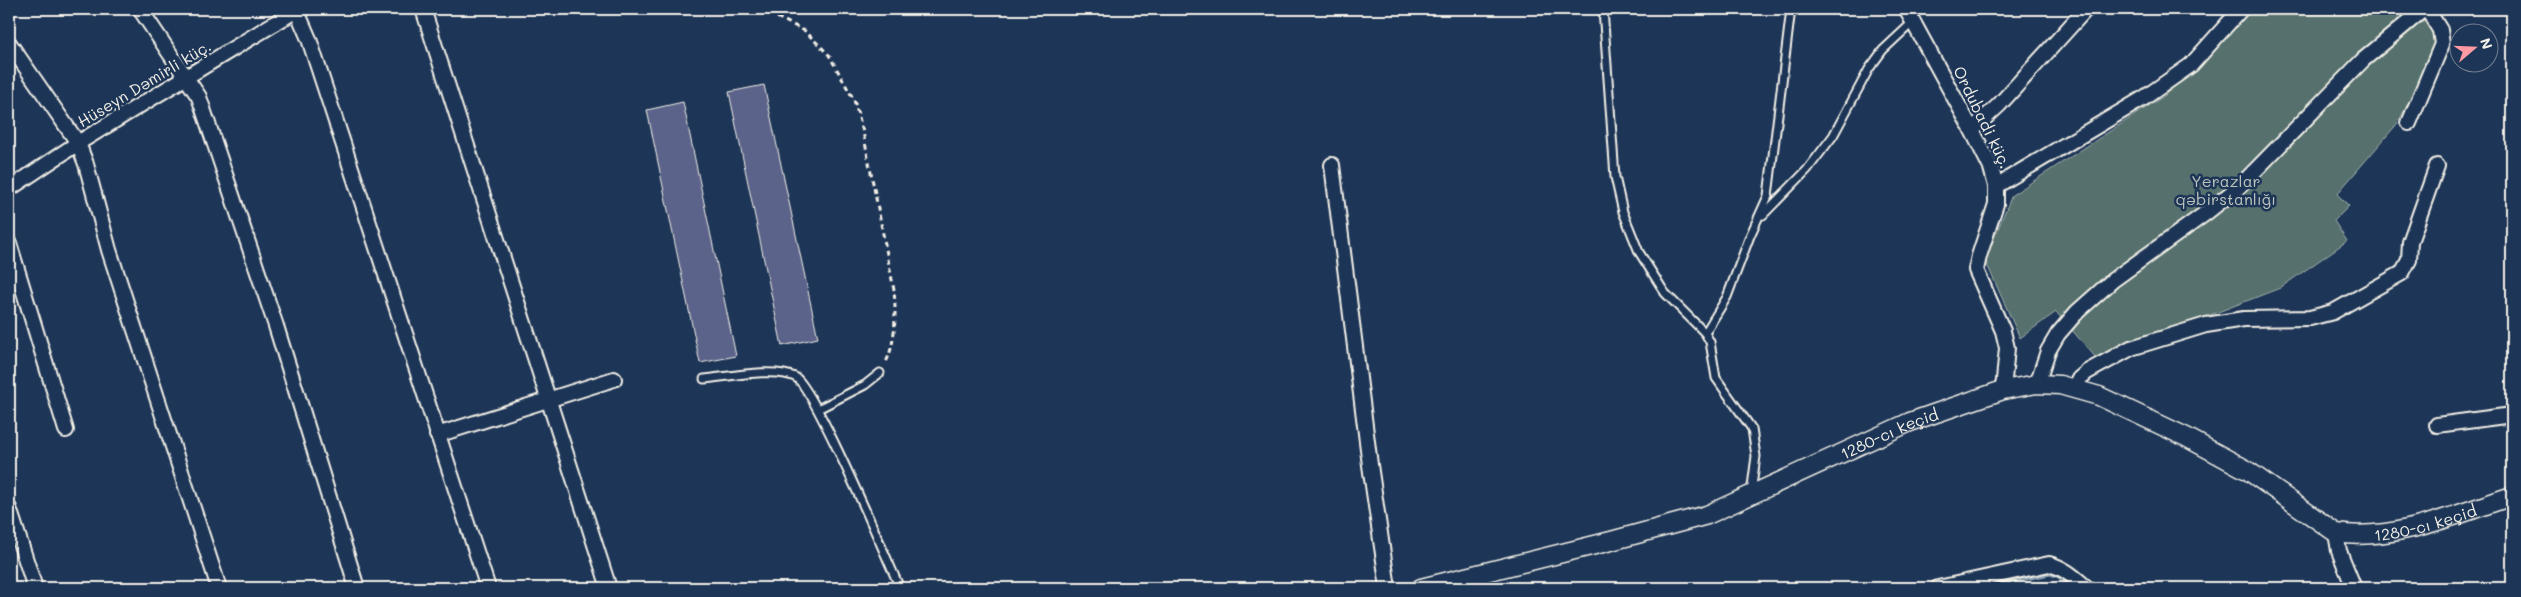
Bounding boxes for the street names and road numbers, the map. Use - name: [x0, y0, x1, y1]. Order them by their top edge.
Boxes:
- street label: Hüseyn Dəmirli küç.: [73, 35, 215, 131]
- street label: Ordubadi küç.: [1949, 62, 2017, 172]
- street label: 1280-cı keçid: [1837, 403, 1941, 463]
- street label: 1280-cı keçid: [2373, 499, 2479, 545]

